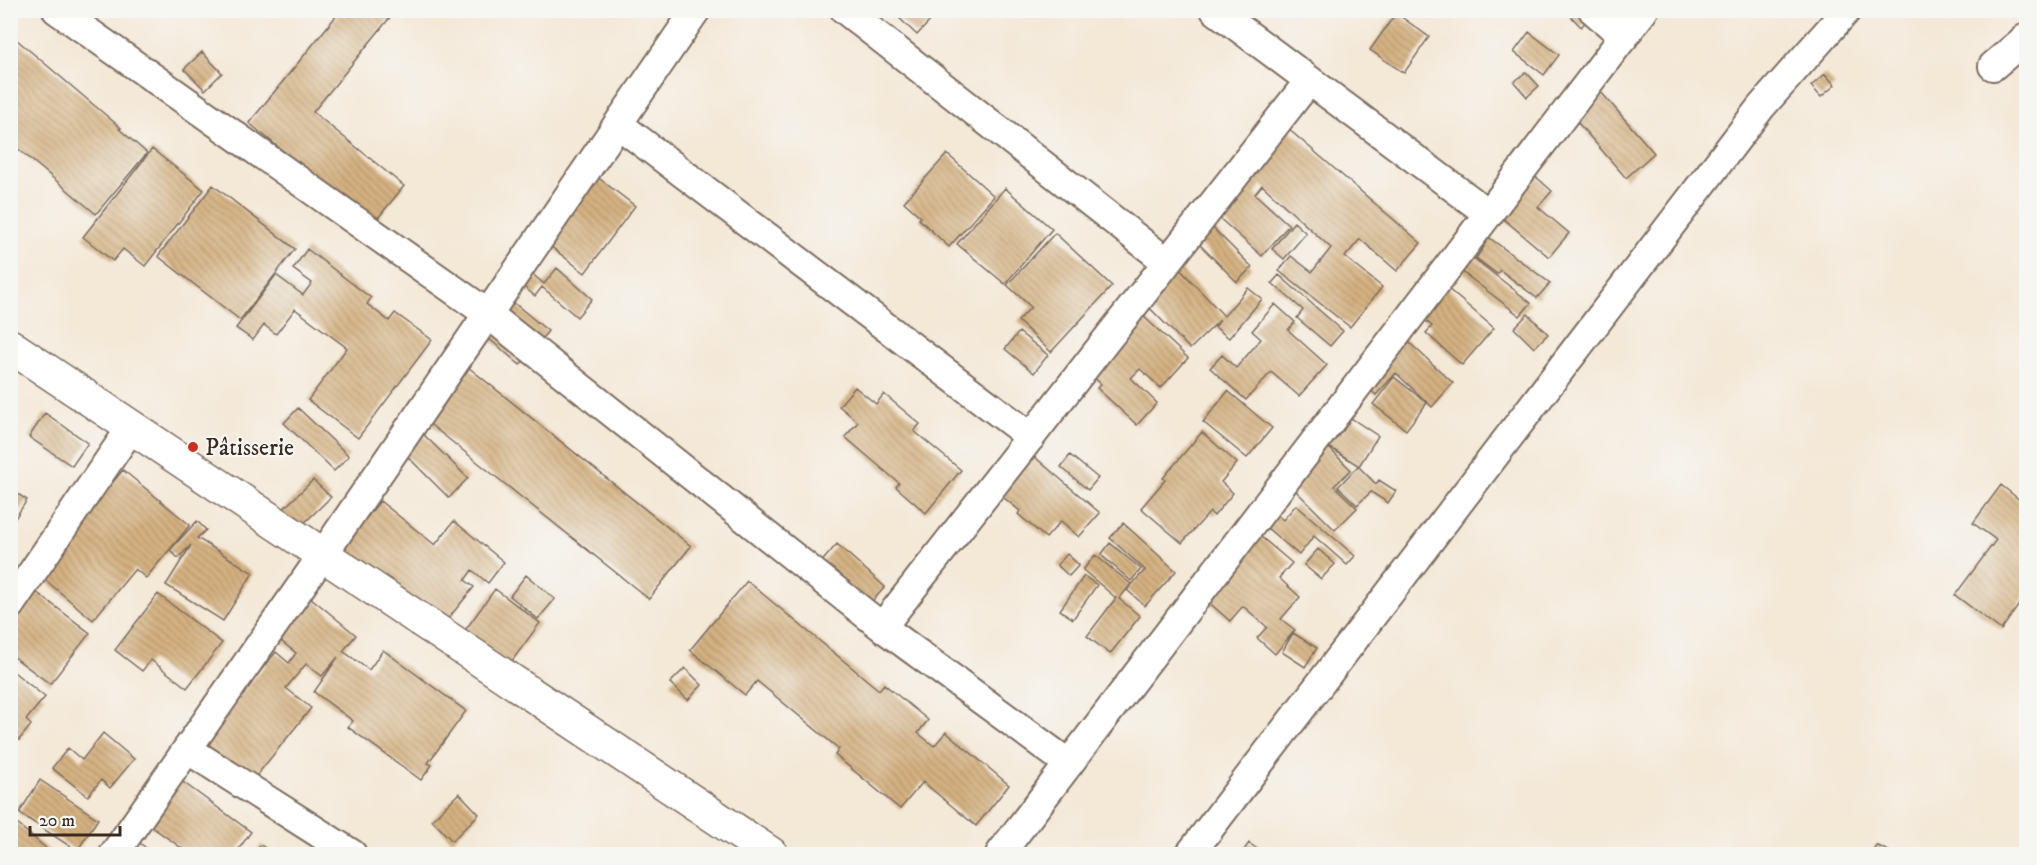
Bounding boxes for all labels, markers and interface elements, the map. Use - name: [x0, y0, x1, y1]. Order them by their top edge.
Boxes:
- place label: Pâtisserie: [205, 433, 294, 463]
- marker: Pâtisserie: [186, 440, 200, 454]
- scale bar: [30, 799, 120, 837]
- text: 20 m: [39, 810, 75, 832]

